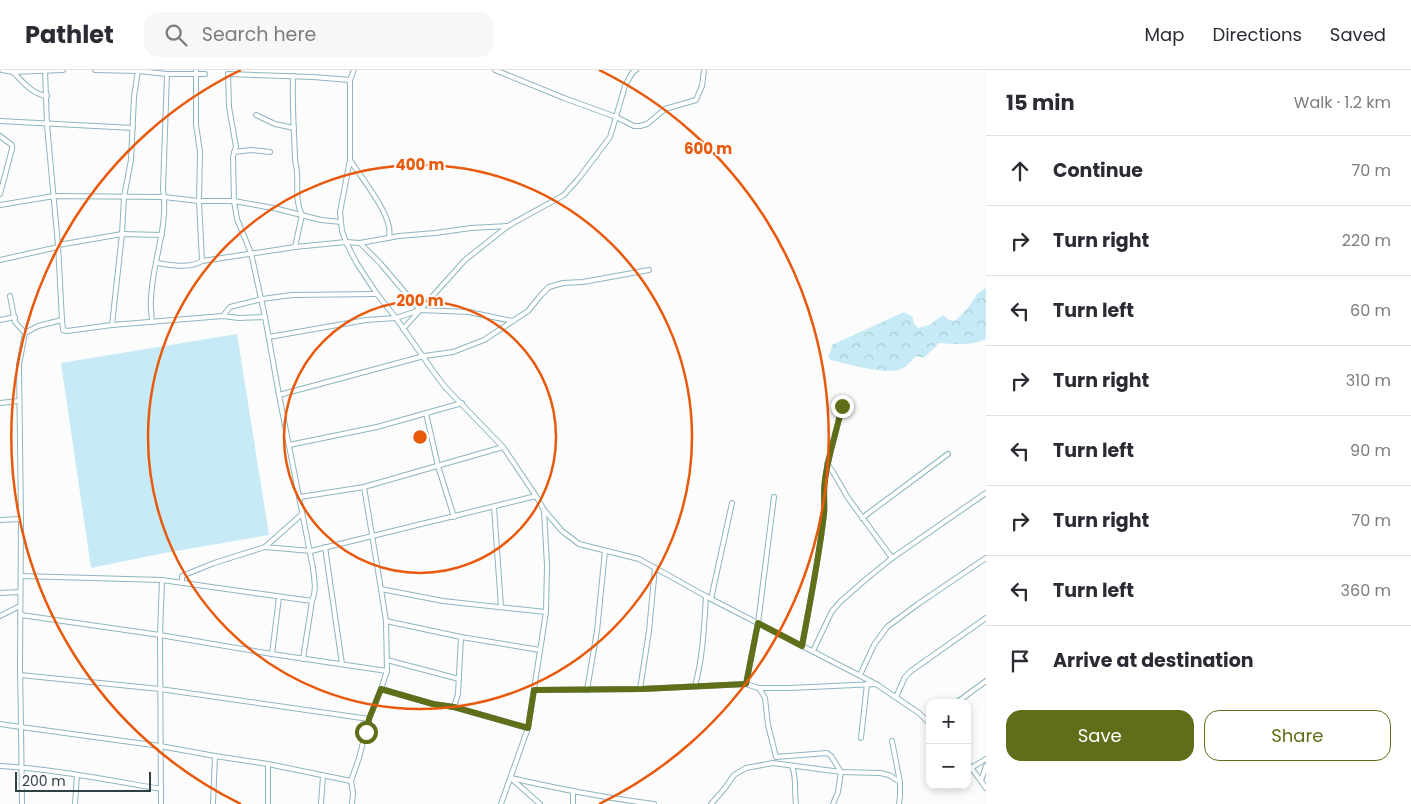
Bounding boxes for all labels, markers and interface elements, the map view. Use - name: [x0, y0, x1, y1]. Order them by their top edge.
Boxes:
- search box: [144, 12, 494, 57]
- text: Pathlet: [25, 18, 114, 51]
- icon: search: [162, 21, 190, 49]
- text: Search here: [202, 21, 316, 48]
- text: Map: [1145, 22, 1184, 47]
- text: Directions: [1212, 22, 1302, 47]
- text: Saved: [1330, 22, 1386, 47]
- text: 15 min: [1006, 88, 1075, 117]
- text: Walk · 1.2 km: [1294, 91, 1391, 114]
- text: 600 m: [684, 138, 732, 159]
- text: 400 m: [396, 154, 445, 175]
- icon: ahead: [1006, 157, 1034, 185]
- text: Continue: [1053, 157, 1143, 184]
- text: 70 m: [1351, 159, 1391, 182]
- icon: right: [1006, 227, 1034, 255]
- text: Turn right: [1053, 227, 1149, 254]
- text: 220 m: [1342, 229, 1391, 252]
- text: 200 m: [396, 290, 444, 311]
- icon: left: [1006, 297, 1034, 325]
- text: Turn left: [1053, 297, 1134, 324]
- text: 60 m: [1350, 299, 1391, 322]
- icon: right: [1006, 367, 1034, 395]
- text: Turn right: [1053, 367, 1149, 394]
- text: 310 m: [1346, 369, 1391, 392]
- route end: [831, 395, 854, 418]
- centre of rings: [411, 428, 429, 446]
- icon: left: [1006, 437, 1034, 465]
- text: Turn left: [1053, 437, 1134, 464]
- text: 90 m: [1350, 439, 1391, 462]
- icon: right: [1006, 507, 1034, 535]
- text: Turn right: [1053, 507, 1149, 534]
- text: 70 m: [1351, 509, 1391, 532]
- icon: left: [1006, 577, 1034, 605]
- text: Turn left: [1053, 577, 1134, 604]
- text: 360 m: [1341, 579, 1391, 602]
- icon: arrive: [1006, 647, 1034, 675]
- text: Arrive at destination: [1053, 647, 1254, 674]
- map controls: [926, 699, 971, 789]
- button: +: [926, 699, 971, 744]
- button: Save: [1006, 710, 1194, 761]
- button: Share: [1204, 710, 1391, 761]
- route start: [355, 721, 378, 744]
- button: −: [926, 744, 971, 789]
- scale bar: [15, 769, 151, 792]
- text: 200 m: [22, 771, 66, 791]

